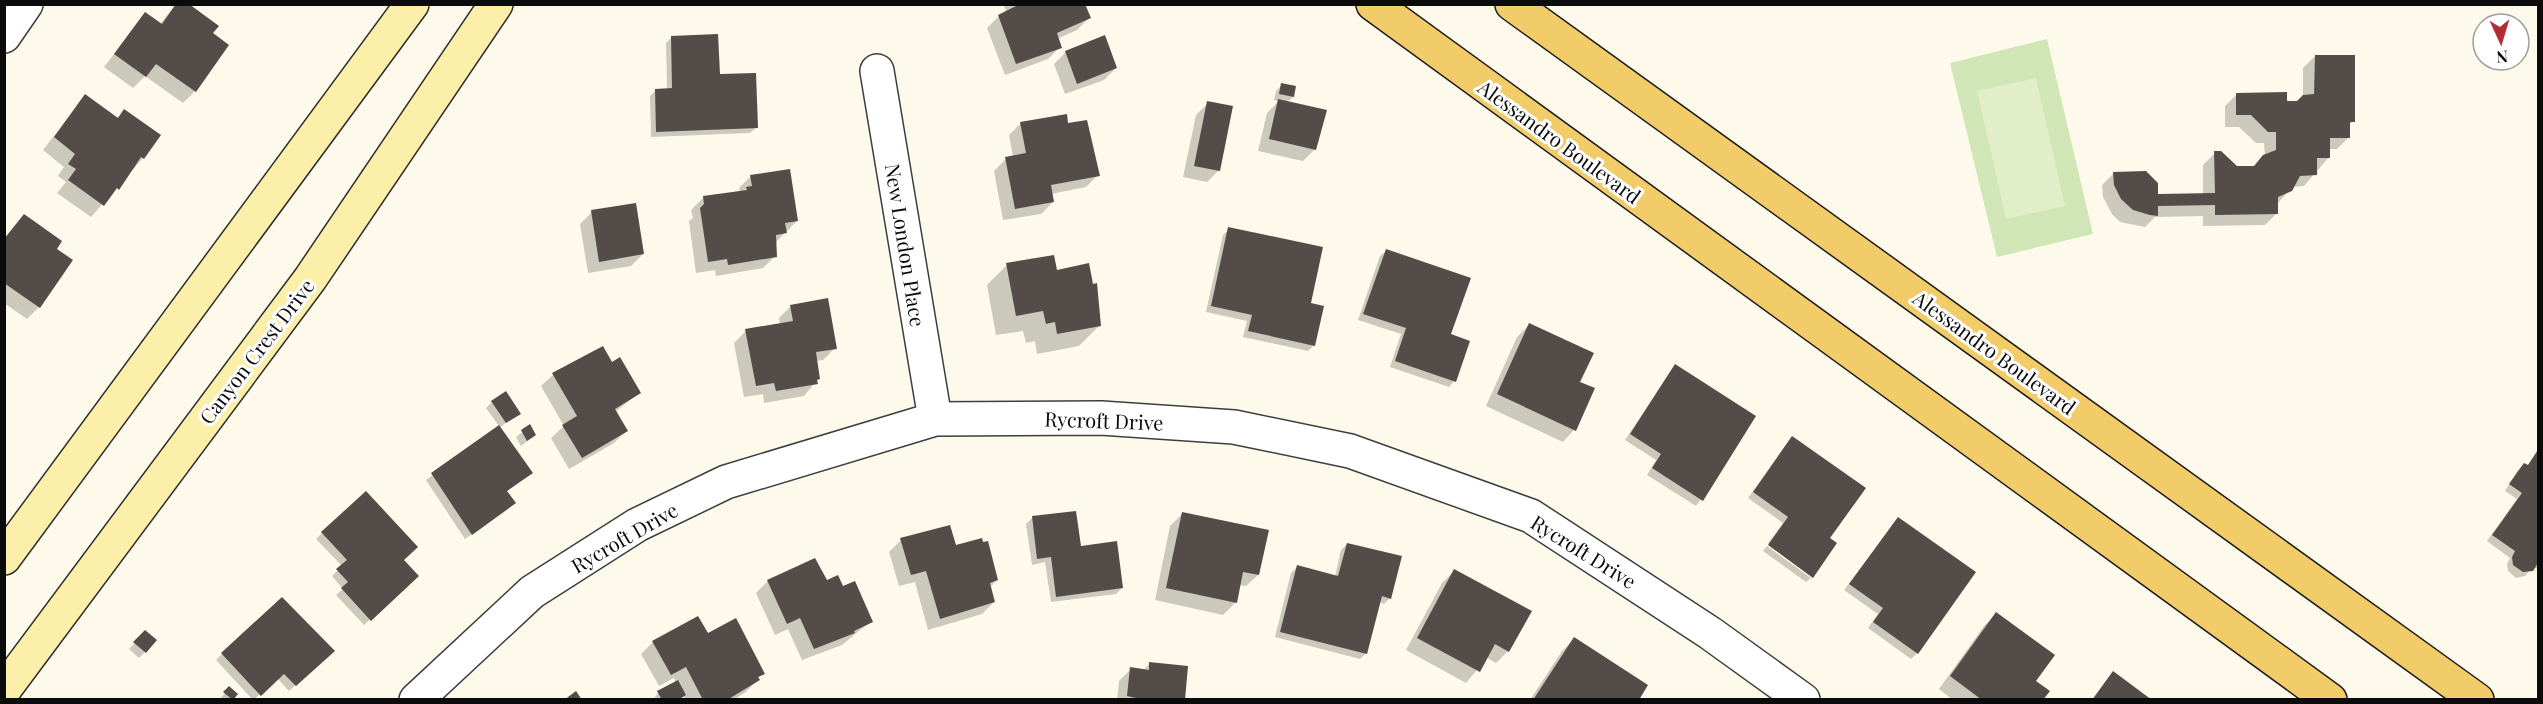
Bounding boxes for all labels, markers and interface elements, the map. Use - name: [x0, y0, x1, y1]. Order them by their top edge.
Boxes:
- north arrow: [2471, 12, 2531, 72]
- text: N: [2495, 47, 2509, 68]
- street label: Alessandro Boulevard: [1473, 72, 1647, 209]
- street label: New London Place: [880, 161, 932, 329]
- street label: Canyon Crest Drive: [192, 273, 320, 429]
- street label: Alessandro Boulevard: [1908, 283, 2082, 420]
- street label: Rycroft Drive: [1044, 404, 1164, 436]
- street label: Rycroft Drive: [566, 496, 682, 578]
- street label: Rycroft Drive: [1526, 508, 1642, 594]

